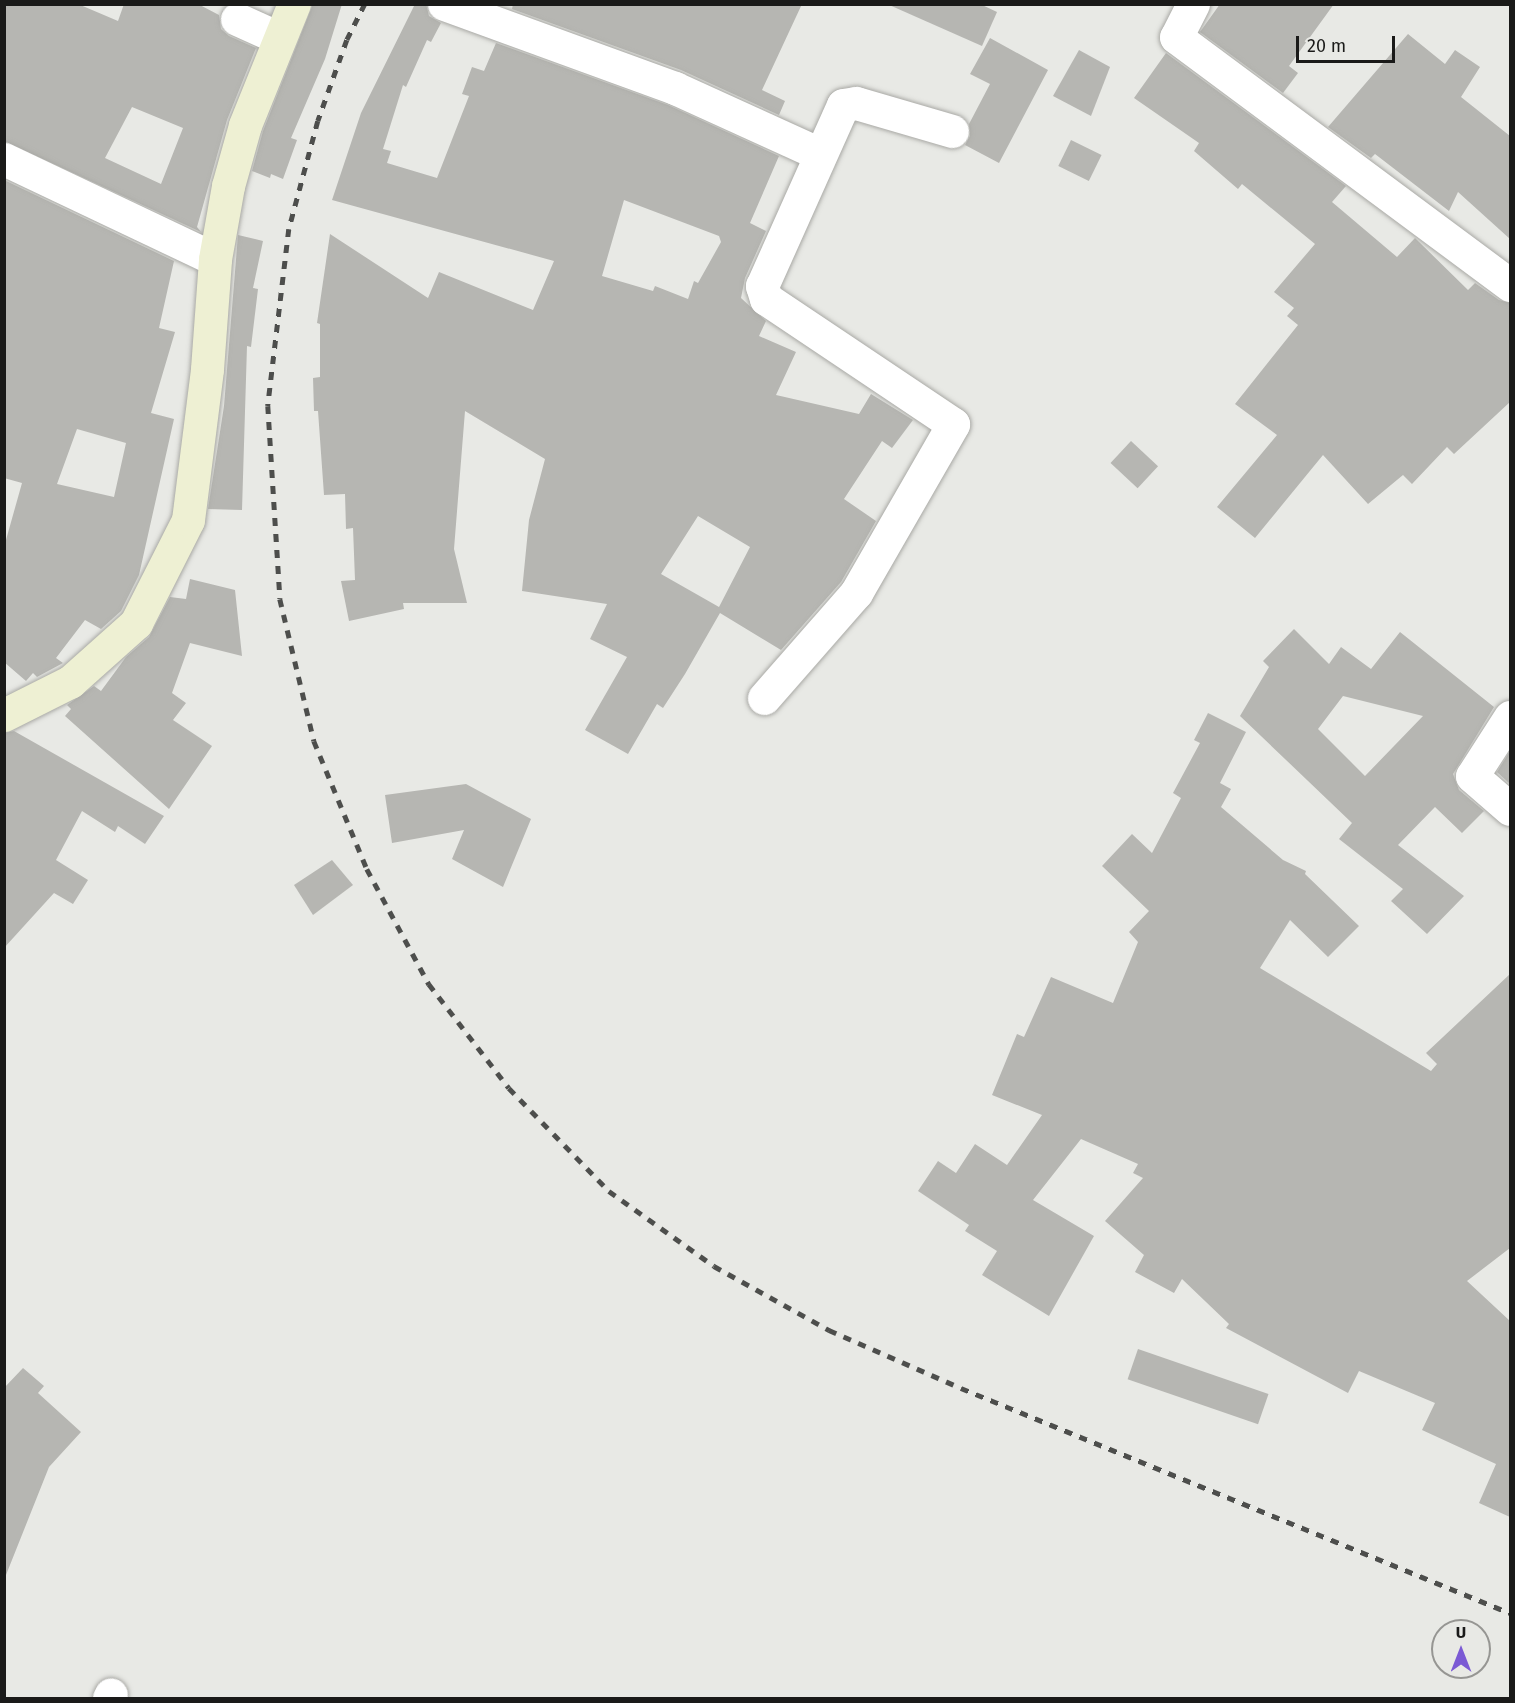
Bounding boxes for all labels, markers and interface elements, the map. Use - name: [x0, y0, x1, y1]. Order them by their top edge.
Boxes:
- scale bar: [1299, 24, 1398, 62]
- text: 20 m: [1307, 35, 1346, 57]
- north arrow: [1431, 1619, 1491, 1679]
- text: U: [1456, 1623, 1466, 1642]

